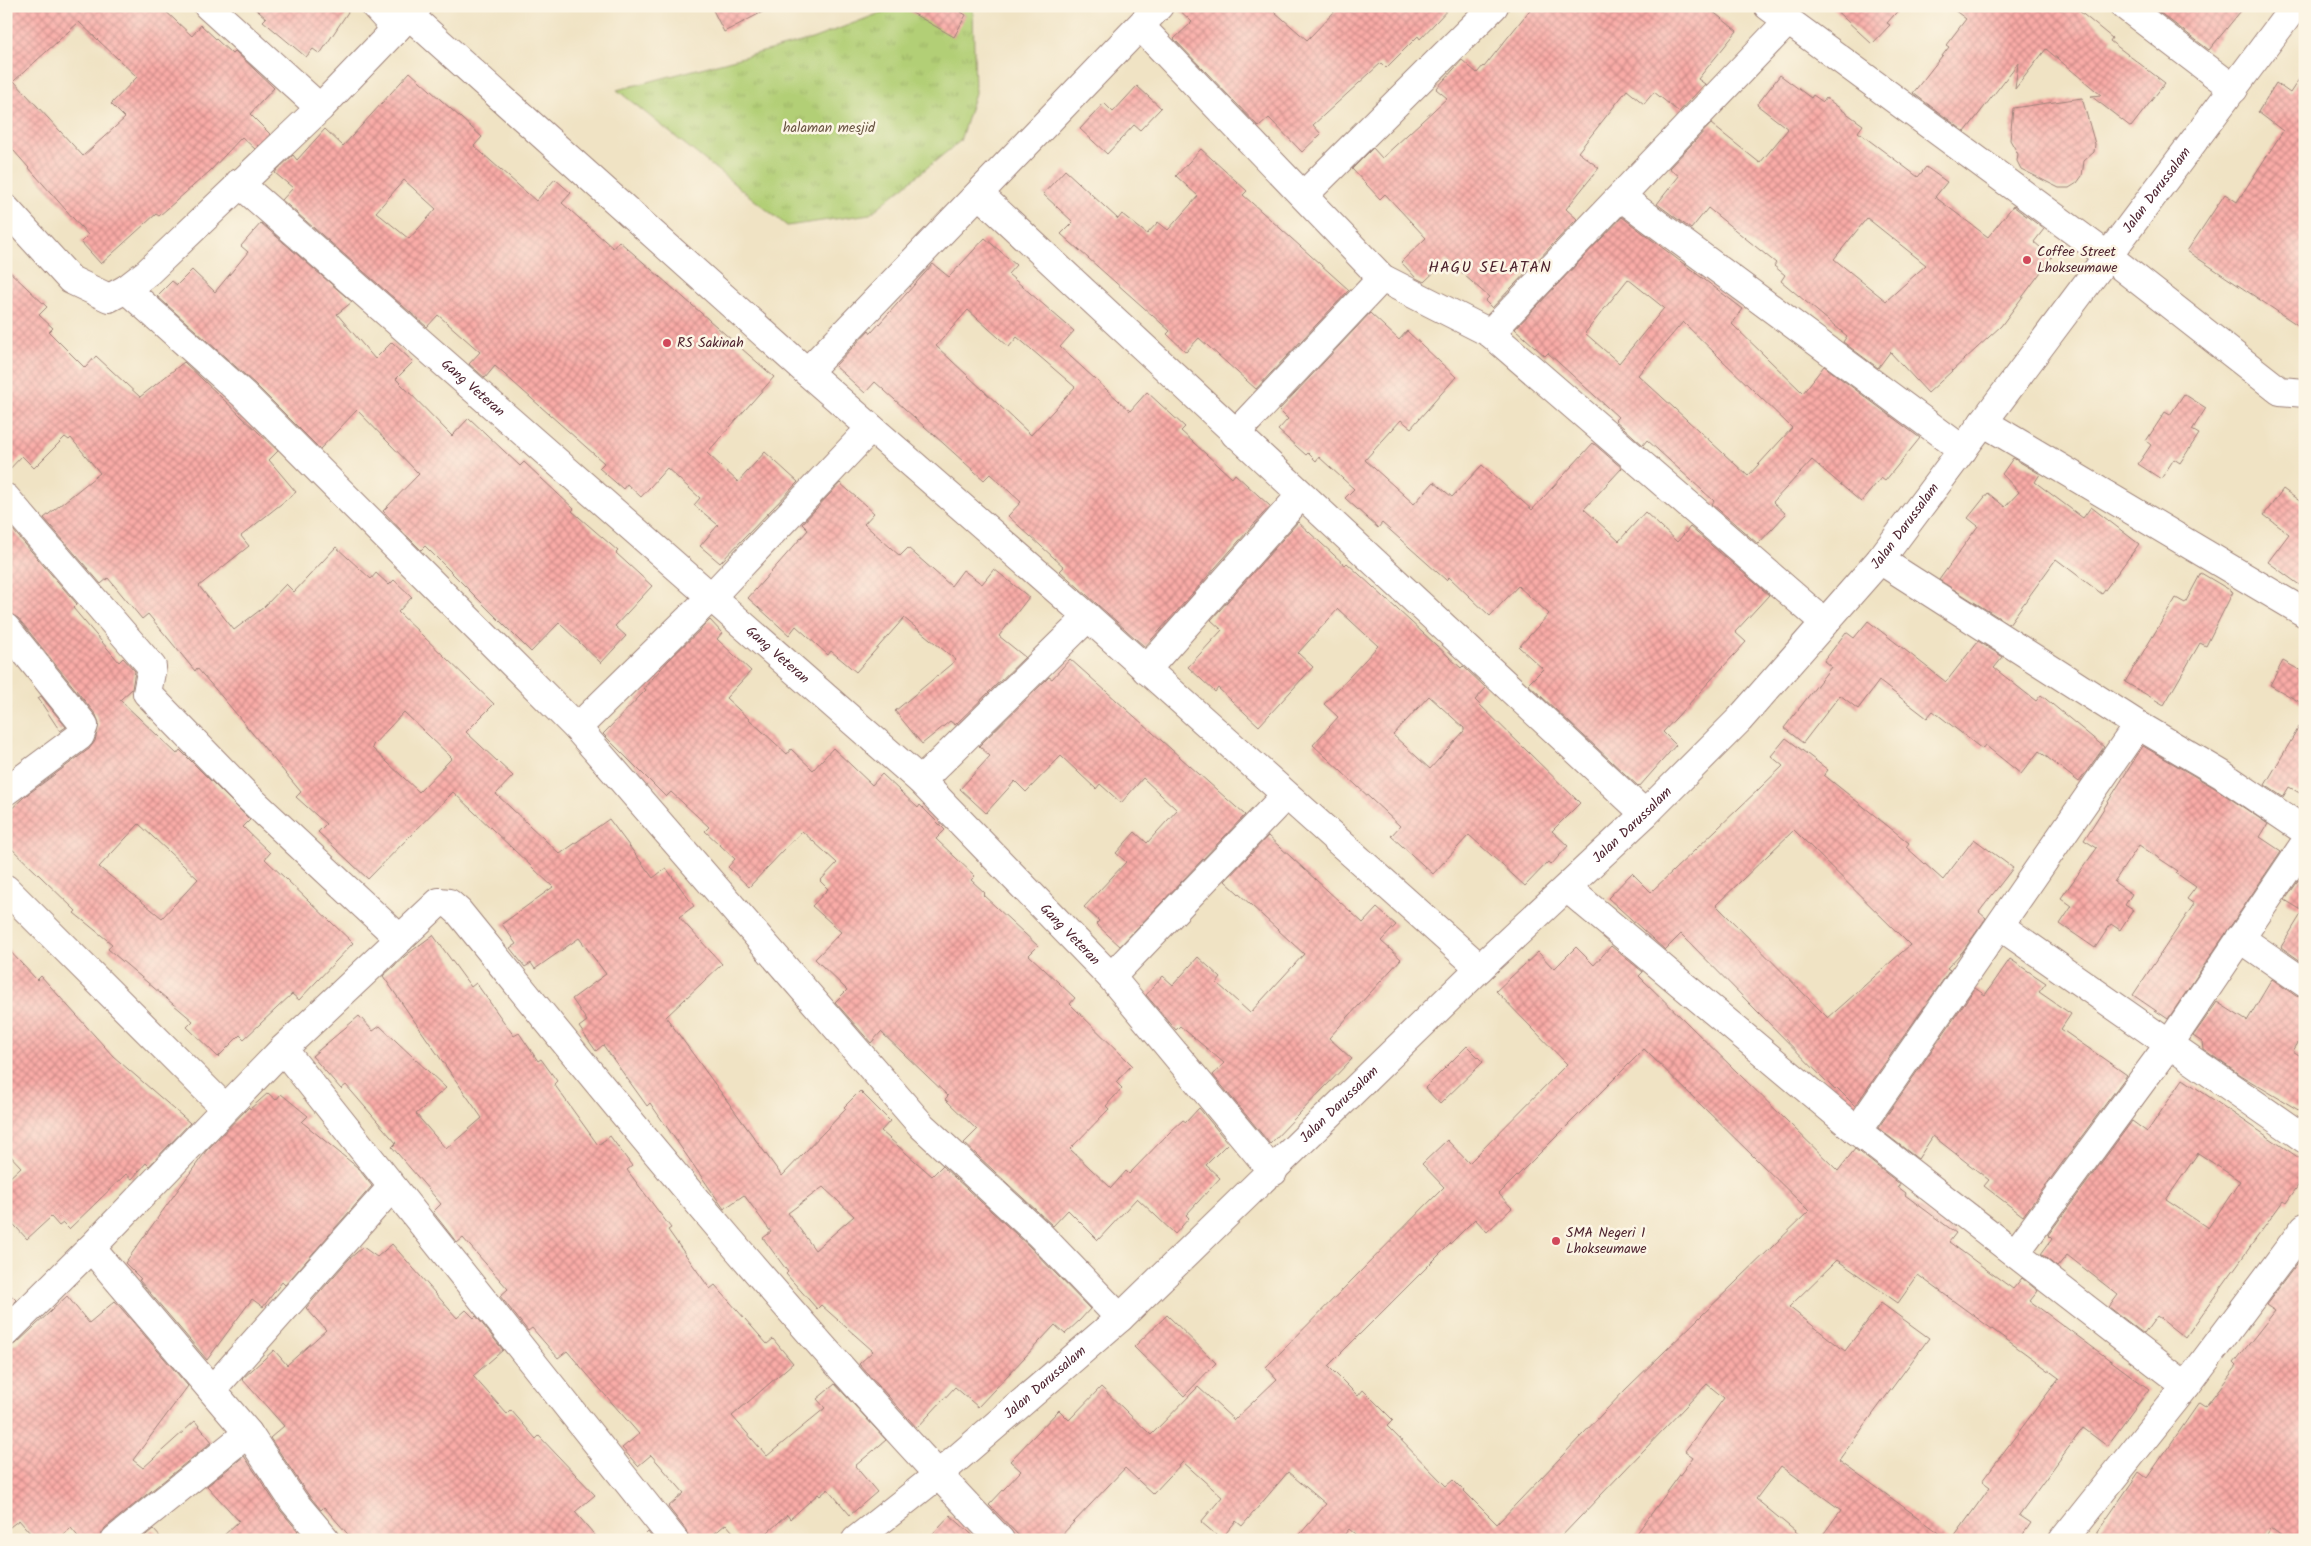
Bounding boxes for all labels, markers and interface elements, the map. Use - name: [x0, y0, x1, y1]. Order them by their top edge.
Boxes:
- park label: halaman mesjid: [783, 117, 876, 139]
- street label: Jalan Darussalam: [2117, 142, 2197, 238]
- place label: Coffee Street Lhokseumawe: [2037, 241, 2118, 279]
- marker: Coffee Street Lhokseumawe: [2021, 254, 2033, 266]
- district label: HAGU SELATAN: [1428, 255, 1552, 280]
- place label: RS Sakinah: [677, 332, 744, 354]
- marker: RS Sakinah: [661, 337, 673, 349]
- street label: Gang Veteran: [436, 354, 510, 422]
- street label: Jalan Darussalam: [1865, 479, 1945, 574]
- street label: Gang Veteran: [740, 621, 814, 689]
- street label: Jalan Darussalam: [1588, 782, 1677, 869]
- street label: Gang Veteran: [1035, 899, 1105, 971]
- street label: Jalan Darussalam: [1295, 1061, 1384, 1148]
- place label: SMA Negeri 1 Lhokseumawe: [1566, 1222, 1647, 1260]
- marker: SMA Negeri 1 Lhokseumawe: [1550, 1235, 1562, 1247]
- street label: Jalan Darussalam: [999, 1341, 1091, 1425]

